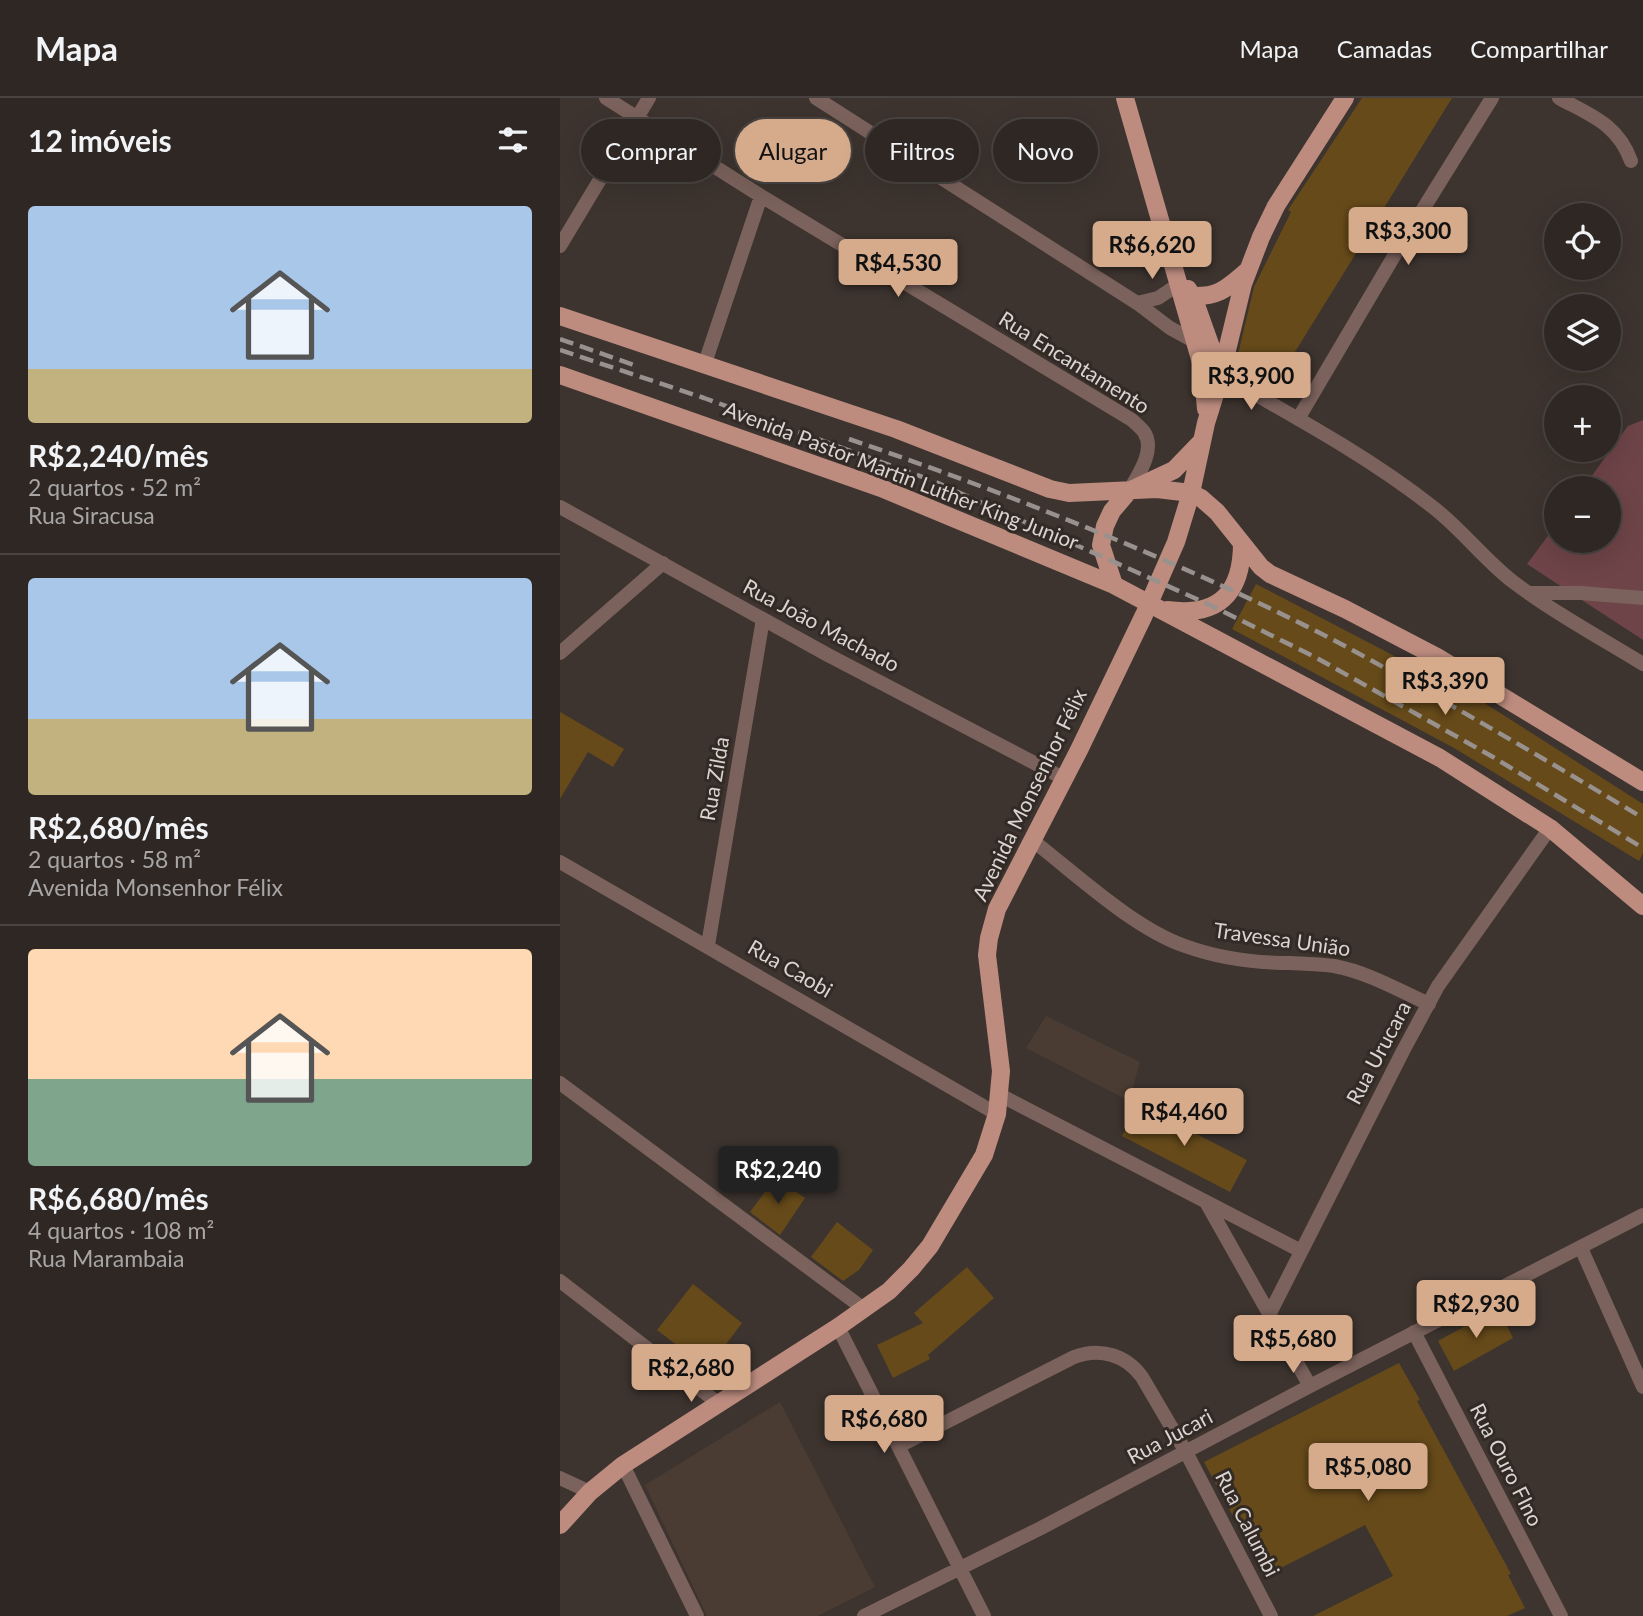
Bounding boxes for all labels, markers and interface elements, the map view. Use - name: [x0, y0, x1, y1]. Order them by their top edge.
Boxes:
- text: Mapa: [35, 28, 118, 68]
- text: Mapa: [1240, 34, 1299, 63]
- text: Camadas: [1337, 34, 1432, 63]
- text: Compartilhar: [1470, 34, 1608, 63]
- chip: Comprar: [581, 119, 721, 182]
- chip: Alugar: [735, 119, 851, 182]
- chip: Filtros: [865, 119, 979, 182]
- chip: Novo: [993, 119, 1098, 182]
- icon: filters: [494, 121, 532, 159]
- text: 12 imóveis: [28, 122, 172, 158]
- map controls: [1544, 203, 1621, 553]
- button: locate: [1544, 203, 1621, 280]
- pin: R$3,300: [1343, 208, 1473, 267]
- text: R$3,300: [1365, 216, 1451, 244]
- pin: R$6,620: [1087, 222, 1217, 281]
- text: R$6,620: [1109, 230, 1195, 258]
- pin: R$4,530: [833, 240, 963, 299]
- text: R$4,530: [855, 248, 941, 276]
- icon: home: [217, 252, 343, 378]
- button: layers: [1544, 294, 1621, 371]
- street label: Rua Encantamento: [995, 305, 1155, 418]
- pin: R$3,900: [1186, 352, 1316, 412]
- text: R$3,900: [1208, 361, 1294, 389]
- button: +: [1544, 385, 1621, 462]
- street label: Avenida Pastor Martin Luther King Junior: [721, 395, 1083, 554]
- text: R$2,240/mês: [28, 437, 209, 473]
- text: 2 quartos · 52 m²: [28, 473, 201, 501]
- button: −: [1544, 476, 1621, 553]
- text: Rua Siracusa: [28, 501, 155, 529]
- street label: Rua João Machado: [739, 573, 904, 676]
- icon: home: [217, 624, 343, 750]
- pin: R$3,390: [1380, 658, 1510, 717]
- text: R$3,390: [1402, 666, 1488, 694]
- street label: Avenida Monsenhor Félix: [966, 684, 1091, 904]
- street label: Rua Zilda: [694, 735, 733, 823]
- text: R$2,680/mês: [28, 809, 209, 845]
- text: 2 quartos · 58 m²: [28, 845, 201, 873]
- text: Avenida Monsenhor Félix: [28, 873, 283, 901]
- street label: Travessa União: [1212, 917, 1352, 960]
- street label: Rua Caobi: [744, 934, 837, 1002]
- icon: home: [217, 995, 343, 1121]
- street label: Rua Urucara: [1340, 996, 1415, 1108]
- pin: R$4,460: [1119, 1088, 1249, 1148]
- text: R$4,460: [1141, 1097, 1227, 1125]
- pin: R$2,240: [713, 1146, 843, 1206]
- text: R$2,240: [735, 1155, 821, 1183]
- text: R$6,680/mês: [28, 1180, 209, 1216]
- text: 4 quartos · 108 m²: [28, 1216, 214, 1244]
- text: Rua Marambaia: [28, 1244, 184, 1272]
- pin: R$2,930: [1411, 1280, 1541, 1340]
- text: R$2,930: [1433, 1289, 1519, 1317]
- pin: R$5,680: [1228, 1316, 1358, 1375]
- text: R$5,680: [1250, 1324, 1336, 1352]
- pin: R$2,680: [626, 1344, 756, 1404]
- text: R$2,680: [648, 1353, 734, 1381]
- pin: R$6,680: [819, 1396, 949, 1455]
- street label: Rua Ouro FIno: [1466, 1399, 1549, 1530]
- street label: Rua Jucari: [1122, 1403, 1216, 1469]
- text: R$6,680: [841, 1404, 927, 1432]
- pin: R$5,080: [1303, 1444, 1433, 1503]
- text: R$5,080: [1325, 1452, 1411, 1480]
- street label: Rua Calumbi: [1211, 1466, 1286, 1580]

